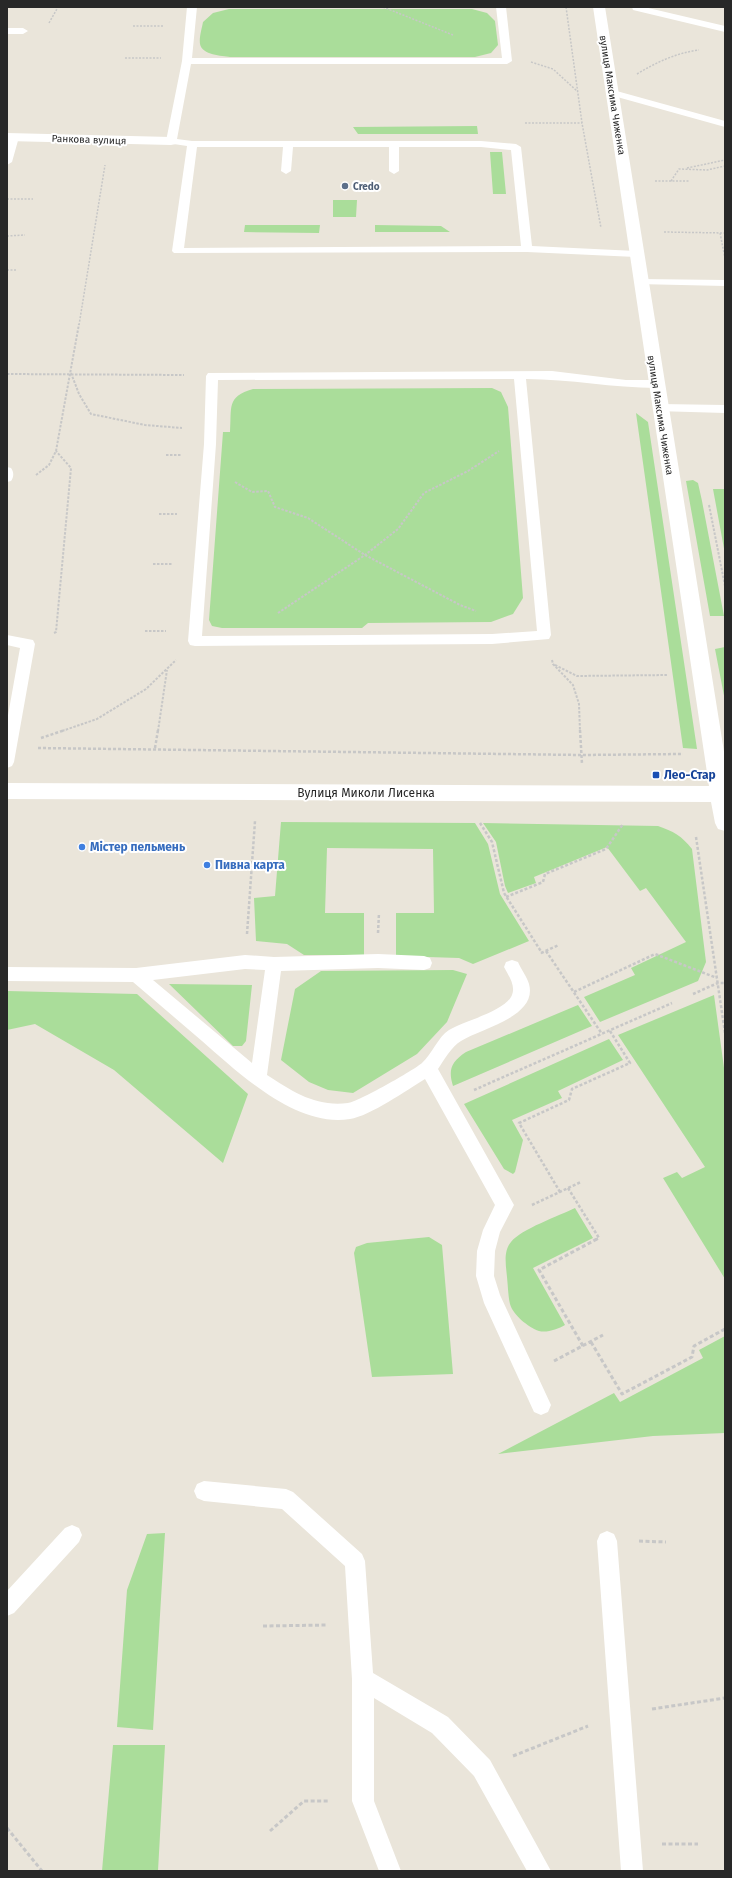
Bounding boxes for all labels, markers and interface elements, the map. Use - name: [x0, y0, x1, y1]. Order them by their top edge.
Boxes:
- street label: вулиця Максима Чиженка: [597, 34, 627, 156]
- street label: Ранкова вулиця: [51, 133, 126, 147]
- marker: Credo: [340, 181, 350, 191]
- place label: Credo: [353, 181, 380, 193]
- street label: вулиця Максима Чиженка: [645, 354, 675, 476]
- place label: Лео-Стар: [664, 768, 716, 782]
- marker: Лео-Стар: [651, 770, 661, 780]
- street label: Вулиця Миколи Лисенка: [297, 786, 435, 800]
- place label: Містер пельмень: [90, 840, 186, 854]
- marker: Містер пельмень: [77, 842, 87, 852]
- place label: Пивна карта: [215, 858, 285, 872]
- marker: Пивна карта: [202, 860, 212, 870]

